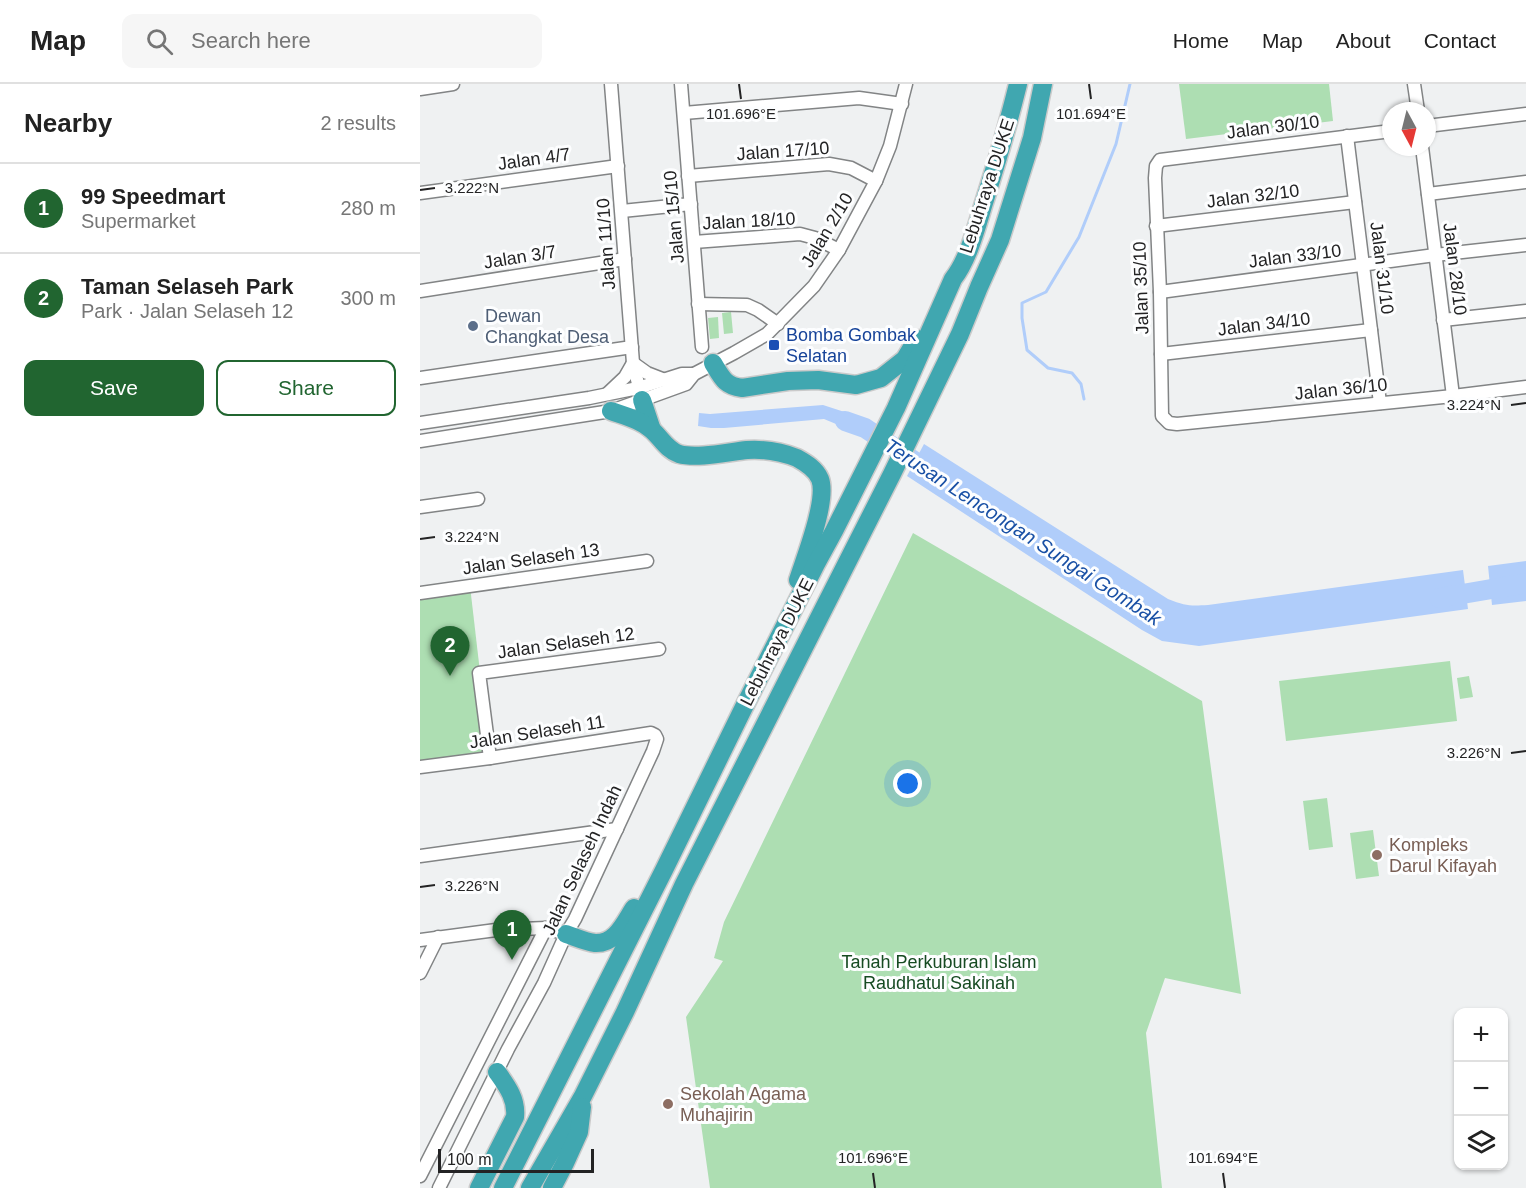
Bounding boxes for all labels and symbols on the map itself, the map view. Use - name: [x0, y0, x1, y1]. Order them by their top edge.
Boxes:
- north arrow: [1382, 102, 1436, 156]
- text: 101.696°E: [706, 105, 776, 122]
- text: 101.694°E: [1056, 105, 1126, 122]
- street label: Jalan 30/10: [1226, 111, 1320, 143]
- street label: Lebuhraya DUKE: [956, 116, 1018, 256]
- street label: Jalan 17/10: [736, 138, 830, 164]
- street label: Jalan 4/7: [496, 144, 572, 174]
- street label: Jalan 15/10: [660, 170, 688, 264]
- text: 3.222°N: [445, 179, 499, 196]
- street label: Jalan 32/10: [1206, 180, 1300, 212]
- street label: Jalan 2/10: [797, 189, 857, 271]
- street label: Jalan 11/10: [593, 198, 619, 290]
- street label: Jalan 18/10: [702, 209, 796, 233]
- street label: Jalan 31/10: [1366, 221, 1398, 315]
- street label: Jalan 28/10: [1439, 222, 1471, 316]
- street label: Jalan 33/10: [1248, 240, 1342, 272]
- street label: Jalan 3/7: [482, 241, 558, 273]
- street label: Jalan 35/10: [1129, 241, 1153, 335]
- place label: Dewan Changkat Desa: [485, 306, 610, 347]
- street label: Jalan 34/10: [1217, 308, 1311, 340]
- marker: Dewan Changkat Desa: [466, 319, 480, 333]
- place label: Bomba Gombak Selatan: [786, 325, 917, 366]
- marker: Bomba Gombak Selatan: [767, 338, 781, 352]
- street label: Jalan 36/10: [1294, 374, 1388, 404]
- text: 3.224°N: [1447, 396, 1501, 413]
- water label: Terusan Lencongan Sungai Gombak: [881, 434, 1166, 630]
- text: 3.224°N: [445, 528, 499, 545]
- street label: Jalan Selaseh 13: [461, 539, 601, 579]
- street label: Lebuhraya DUKE: [736, 575, 818, 709]
- street label: Jalan Selaseh 12: [496, 623, 636, 663]
- pin: 2: [430, 626, 470, 676]
- street label: Jalan Selaseh 11: [468, 711, 606, 753]
- text: 3.226°N: [1447, 744, 1501, 761]
- your location: [893, 769, 922, 798]
- street label: Jalan Selaseh Indah: [538, 782, 626, 938]
- place label: Kompleks Darul Kifayah: [1389, 835, 1497, 876]
- marker: Kompleks Darul Kifayah: [1370, 848, 1384, 862]
- text: 3.226°N: [445, 877, 499, 894]
- pin: 1: [492, 910, 532, 960]
- park label: Tanah Perkuburan Islam Raudhatul Sakinah: [841, 952, 1037, 993]
- place label: Sekolah Agama Muhajirin: [680, 1084, 807, 1125]
- marker: Sekolah Agama Muhajirin: [661, 1097, 675, 1111]
- scale bar: [438, 1146, 594, 1174]
- text: 101.696°E: [838, 1149, 908, 1166]
- text: 101.694°E: [1188, 1149, 1258, 1166]

